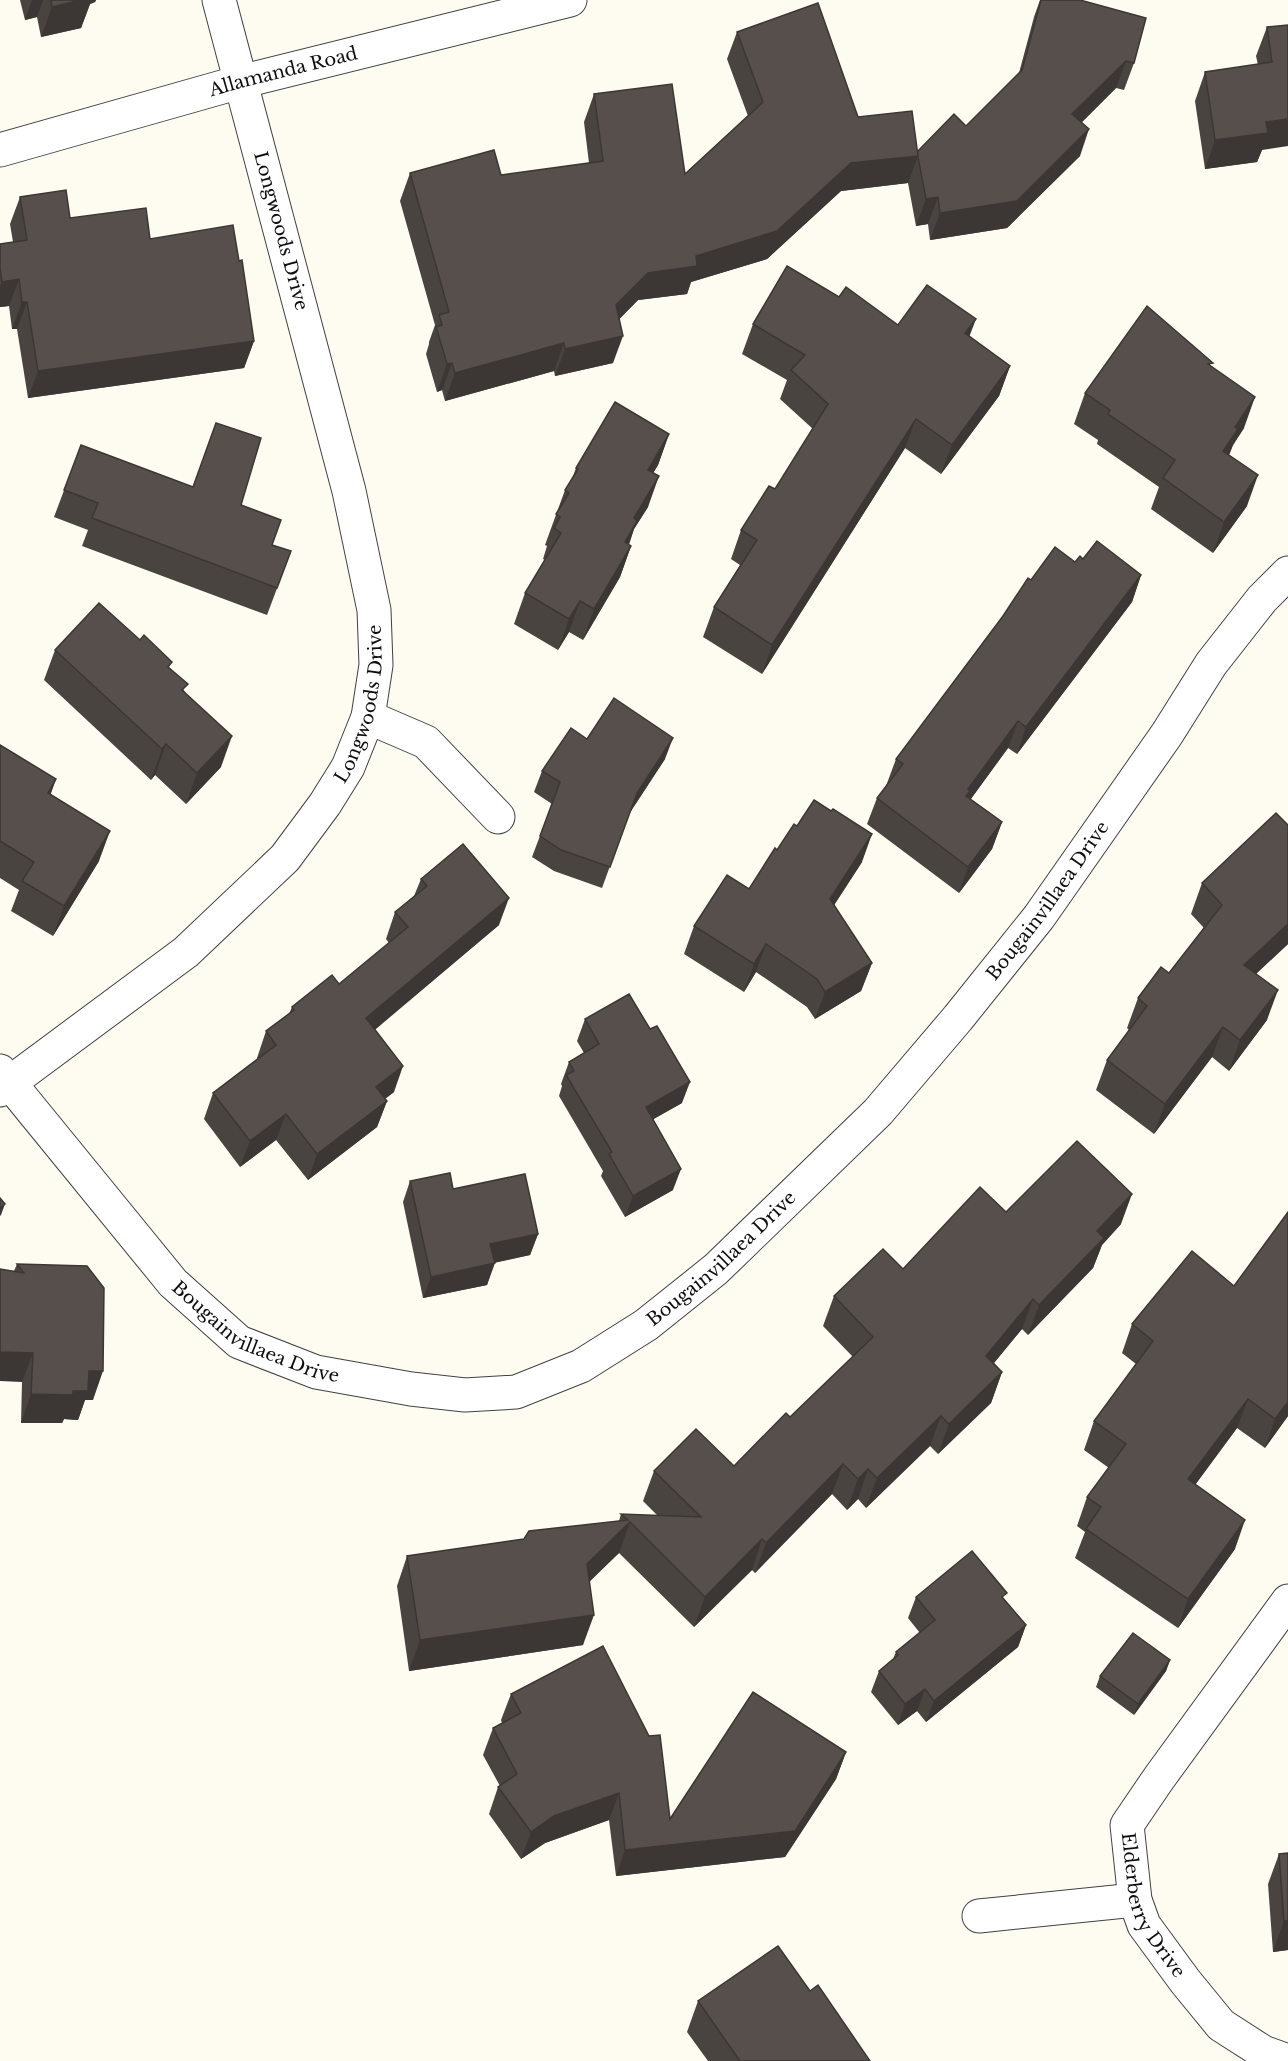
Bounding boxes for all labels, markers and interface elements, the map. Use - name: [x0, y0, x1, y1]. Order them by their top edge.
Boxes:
- street label: Allamanda Road: [206, 42, 360, 101]
- street label: Longwoods Drive: [249, 149, 313, 313]
- street label: Longwoods Drive: [330, 624, 388, 787]
- street label: Bougainvillaea Drive: [982, 817, 1114, 985]
- street label: Bougainvillaea Drive: [642, 1187, 800, 1331]
- street label: Bougainvillaea Drive: [167, 1276, 341, 1387]
- street label: Elderberry Drive: [1117, 1831, 1190, 1982]

